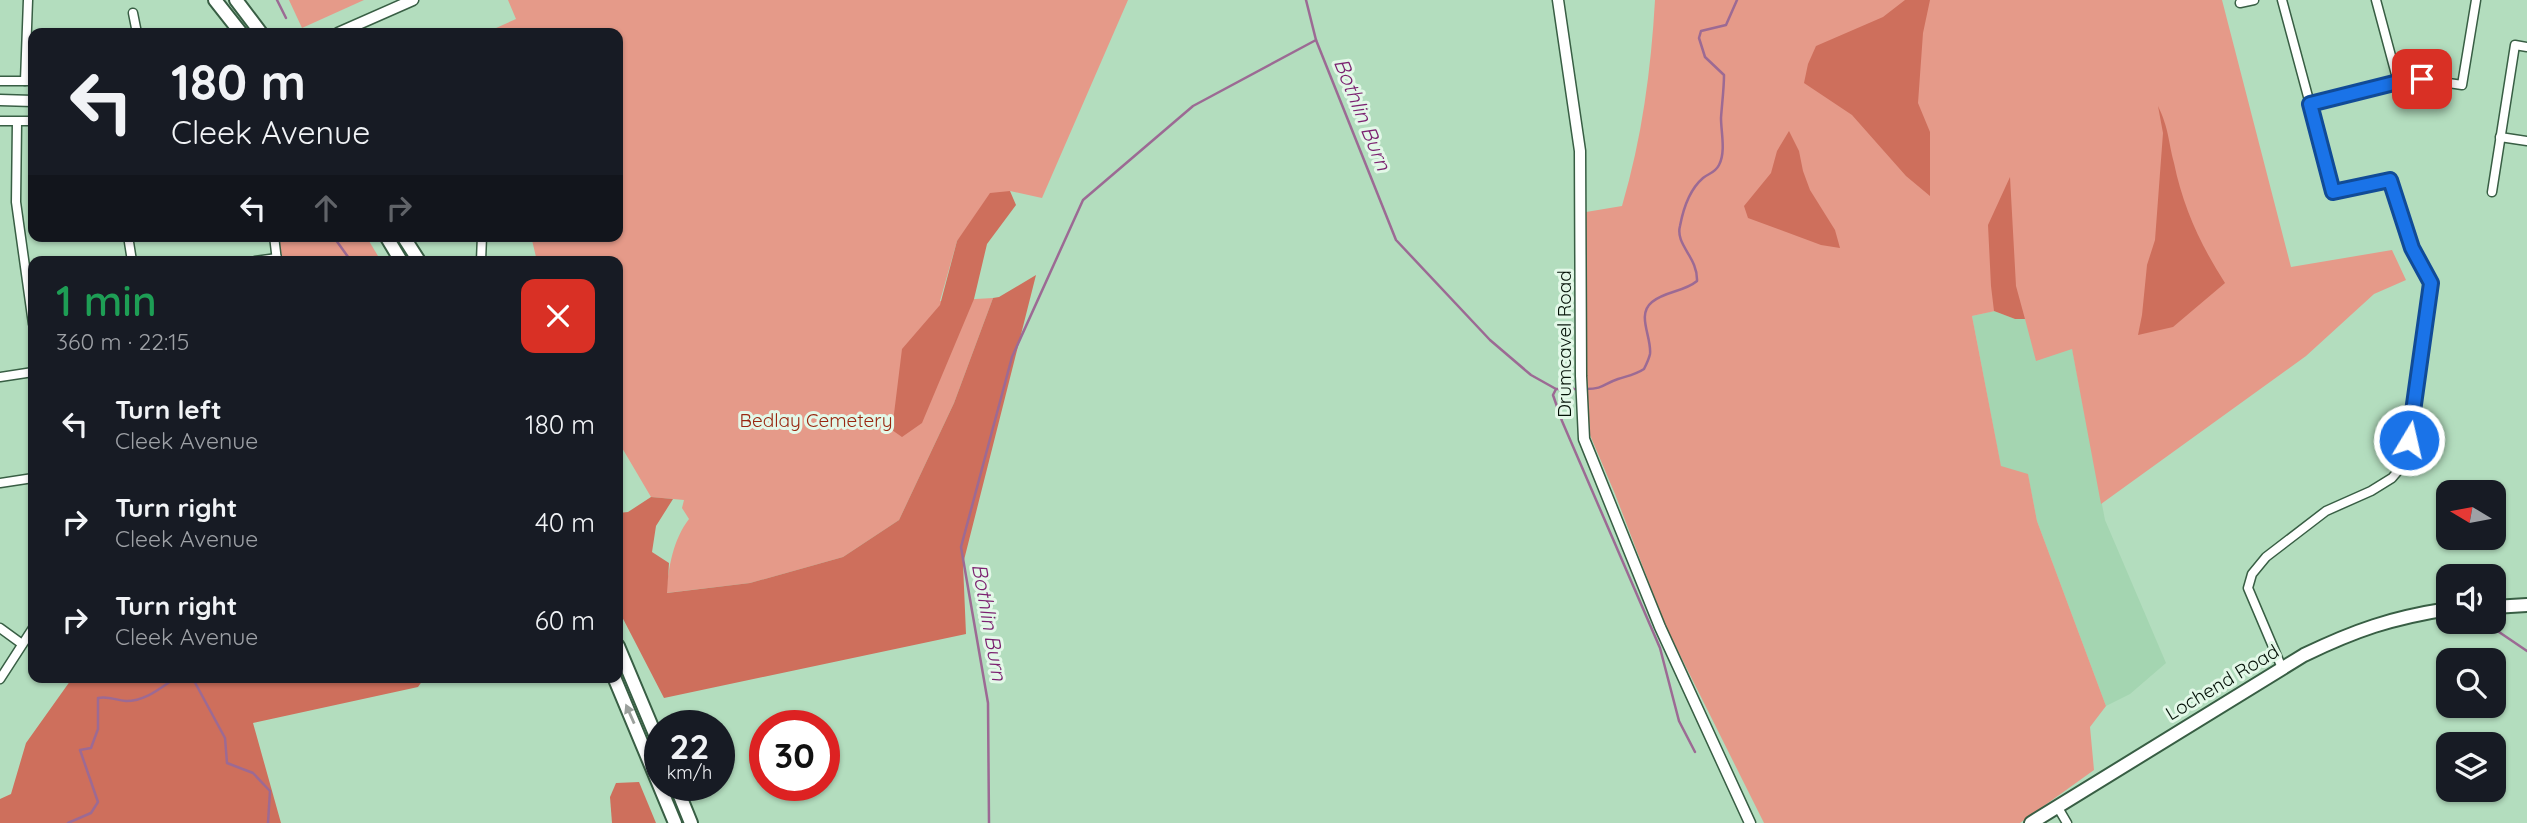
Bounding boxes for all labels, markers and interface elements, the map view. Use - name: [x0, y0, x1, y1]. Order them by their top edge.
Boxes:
- pin: [2392, 49, 2452, 109]
- text: 180 m: [171, 51, 306, 112]
- water label: Bothlin Burn: [1329, 54, 1398, 175]
- icon: left: [56, 56, 147, 147]
- icon: arrive: [2403, 60, 2441, 98]
- text: Cleek Avenue: [171, 112, 370, 152]
- icon: left: [234, 189, 272, 227]
- icon: ahead: [307, 189, 345, 227]
- icon: right: [380, 189, 418, 227]
- street label: Drumcavel Road: [1552, 270, 1576, 418]
- text: 1 min: [56, 274, 157, 327]
- button: close: [521, 279, 595, 353]
- text: 360 m · 22:15: [56, 327, 189, 356]
- text: Turn left: [115, 393, 222, 426]
- position arrow: [2372, 403, 2446, 477]
- icon: left: [56, 405, 94, 443]
- text: 180 m: [525, 408, 595, 441]
- park label: Bedlay Cemetery: [740, 408, 892, 432]
- text: Cleek Avenue: [115, 426, 258, 455]
- north arrow: [2436, 480, 2506, 550]
- map controls: [2436, 480, 2506, 802]
- text: Turn right: [115, 491, 237, 524]
- icon: right: [56, 503, 94, 541]
- text: 40 m: [535, 506, 595, 539]
- text: Cleek Avenue: [115, 524, 258, 553]
- water label: Bothlin Burn: [967, 561, 1013, 683]
- button: sound: [2436, 564, 2506, 634]
- text: Turn right: [115, 589, 237, 622]
- icon: right: [56, 601, 94, 639]
- text: 60 m: [535, 604, 595, 637]
- text: Cleek Avenue: [115, 622, 258, 651]
- street label: Lochend Road: [2161, 639, 2283, 725]
- button: search: [2436, 648, 2506, 718]
- one-way arrow: [624, 704, 635, 725]
- speed limit sign: 30: [749, 710, 840, 801]
- text: 22: [670, 724, 709, 768]
- button: layers: [2436, 732, 2506, 802]
- text: km/h: [667, 761, 712, 784]

